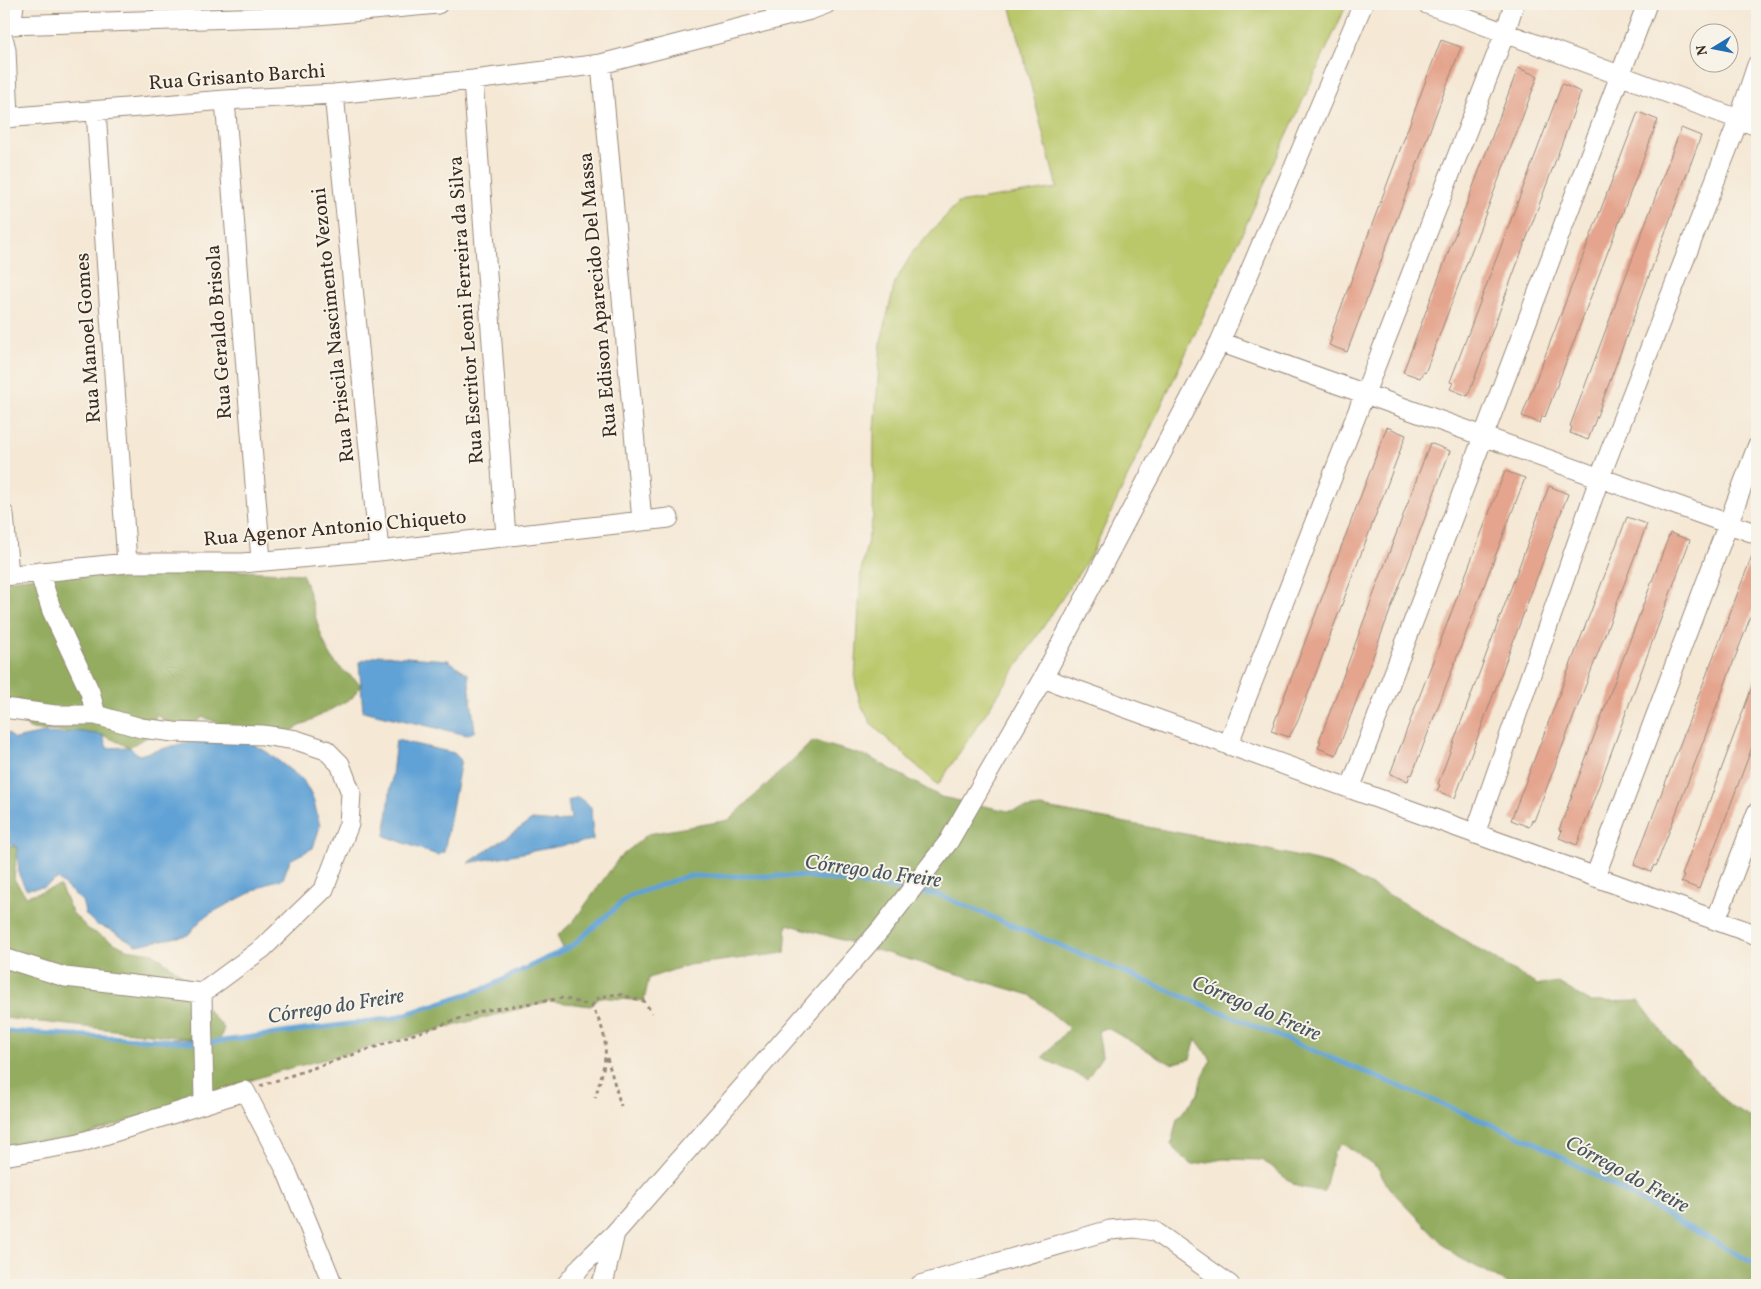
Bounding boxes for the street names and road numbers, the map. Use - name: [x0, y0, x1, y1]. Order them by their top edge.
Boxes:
- street label: Rua Grisanto Barchi: [148, 58, 326, 98]
- street label: Rua Edison Aparecido Del Massa: [573, 151, 625, 439]
- street label: Rua Escritor Leoni Ferreira da Silva: [442, 155, 492, 465]
- street label: Rua Priscila Nascimento Vezoni: [306, 186, 362, 464]
- street label: Rua Geraldo Brisola: [200, 244, 240, 420]
- street label: Rua Manoel Gomes: [69, 252, 109, 424]
- street label: Rua Agenor Antonio Chiqueto: [202, 504, 468, 554]

